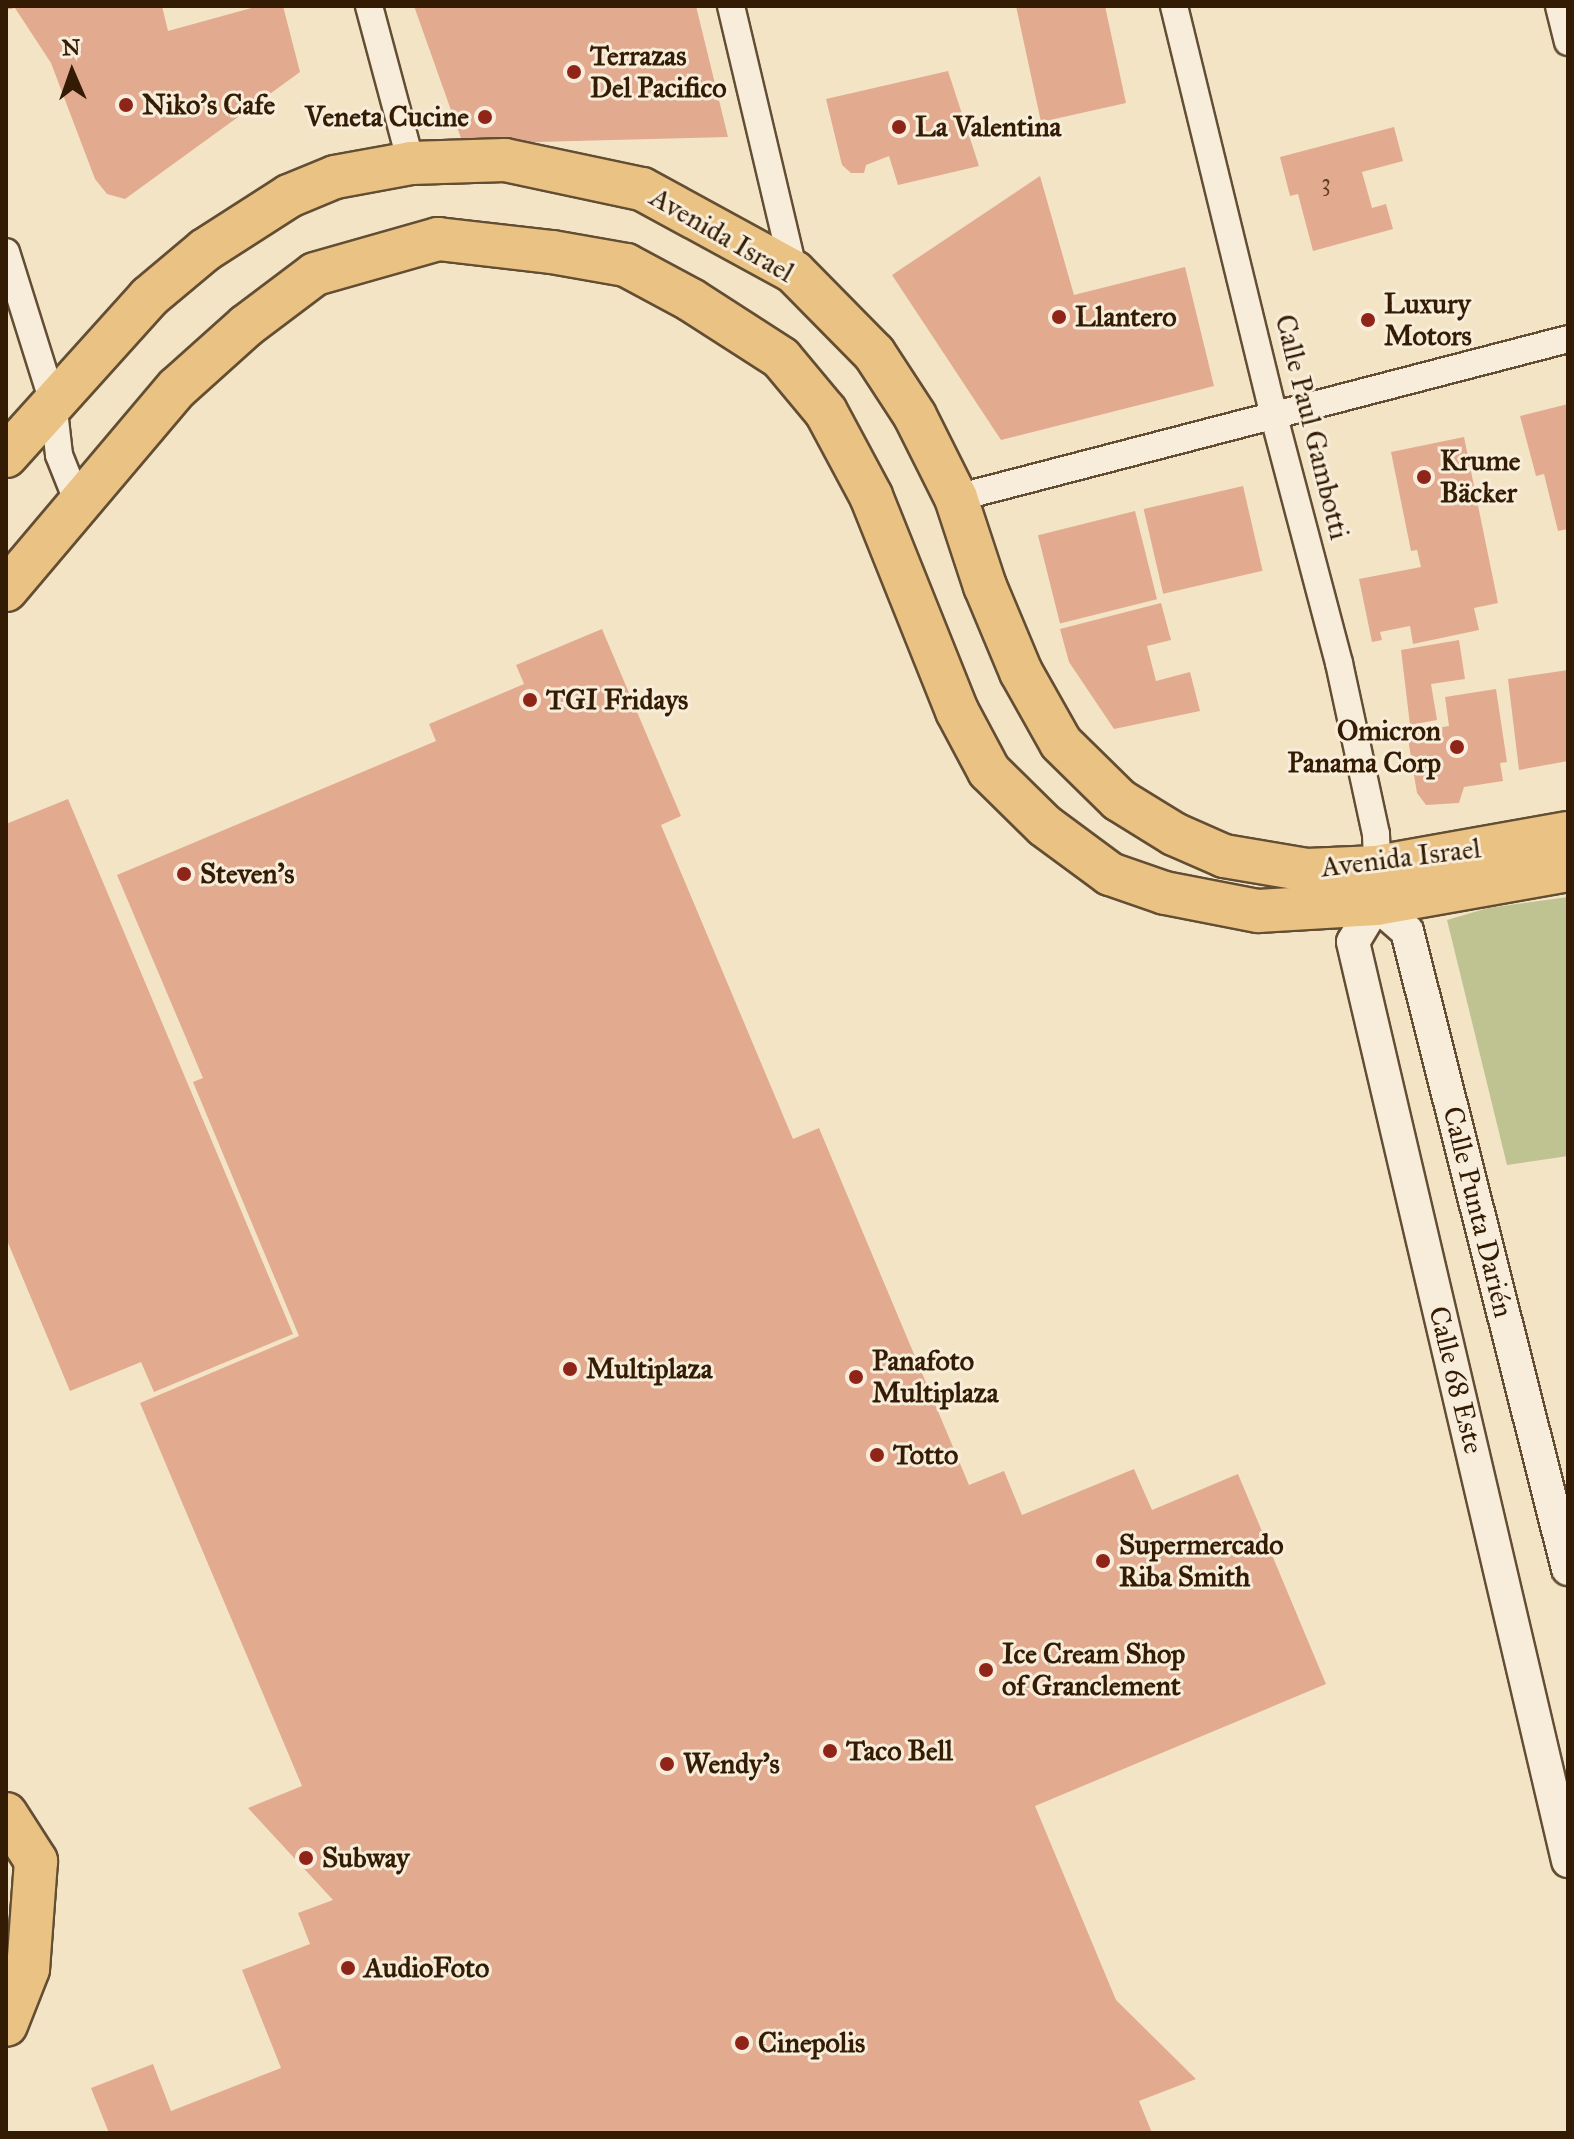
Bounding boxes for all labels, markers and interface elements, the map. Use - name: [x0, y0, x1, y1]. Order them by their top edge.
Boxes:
- north arrow: [32, 32, 112, 112]
- text: N: [61, 34, 81, 61]
- place label: Terrazas Del Pacifico: [590, 39, 727, 105]
- marker: Terrazas Del Pacifico: [565, 63, 583, 81]
- place label: Niko's Cafe: [142, 88, 275, 122]
- marker: Niko's Cafe: [117, 96, 135, 114]
- place label: Veneta Cucine: [305, 100, 469, 134]
- marker: Veneta Cucine: [476, 108, 494, 126]
- place label: La Valentina: [915, 110, 1061, 144]
- marker: La Valentina: [890, 118, 908, 136]
- house number: 3: [1321, 169, 1331, 197]
- street label: Avenida Israel: [644, 180, 800, 290]
- place label: Luxury Motors: [1384, 287, 1472, 353]
- place label: Llantero: [1075, 300, 1177, 334]
- marker: Llantero: [1050, 308, 1068, 326]
- street label: Calle Paul Gambotti: [1268, 311, 1356, 543]
- marker: Luxury Motors: [1359, 311, 1377, 329]
- place label: Krume Bäcker: [1440, 444, 1521, 510]
- marker: Krume Bäcker: [1415, 468, 1433, 486]
- place label: TGI Fridays: [546, 683, 688, 717]
- marker: TGI Fridays: [521, 691, 539, 709]
- place label: Omicron Panama Corp: [1287, 714, 1441, 780]
- marker: Omicron Panama Corp: [1448, 738, 1466, 756]
- street label: Avenida Israel: [1319, 832, 1483, 884]
- place label: Steven's: [200, 857, 294, 891]
- marker: Steven's: [175, 865, 193, 883]
- street label: Calle Punta Darién: [1436, 1103, 1520, 1321]
- street label: Calle 68 Este: [1421, 1303, 1491, 1457]
- place label: Panafoto Multiplaza: [872, 1344, 999, 1410]
- place label: Multiplaza: [586, 1352, 713, 1386]
- marker: Multiplaza: [561, 1360, 579, 1378]
- marker: Panafoto Multiplaza: [847, 1368, 865, 1386]
- place label: Totto: [893, 1438, 958, 1472]
- marker: Totto: [868, 1446, 886, 1464]
- place label: Supermercado Riba Smith: [1119, 1528, 1284, 1594]
- marker: Supermercado Riba Smith: [1094, 1552, 1112, 1570]
- place label: Ice Cream Shop of Granclement: [1002, 1637, 1185, 1703]
- marker: Ice Cream Shop of Granclement: [977, 1661, 995, 1679]
- place label: Taco Bell: [846, 1734, 953, 1768]
- marker: Taco Bell: [821, 1742, 839, 1760]
- place label: Wendy's: [683, 1747, 780, 1781]
- marker: Wendy's: [658, 1755, 676, 1773]
- place label: Subway: [322, 1841, 409, 1875]
- marker: Subway: [297, 1849, 315, 1867]
- place label: AudioFoto: [364, 1951, 489, 1985]
- marker: AudioFoto: [339, 1959, 357, 1977]
- place label: Cinepolis: [758, 2026, 865, 2060]
- marker: Cinepolis: [733, 2034, 751, 2052]

